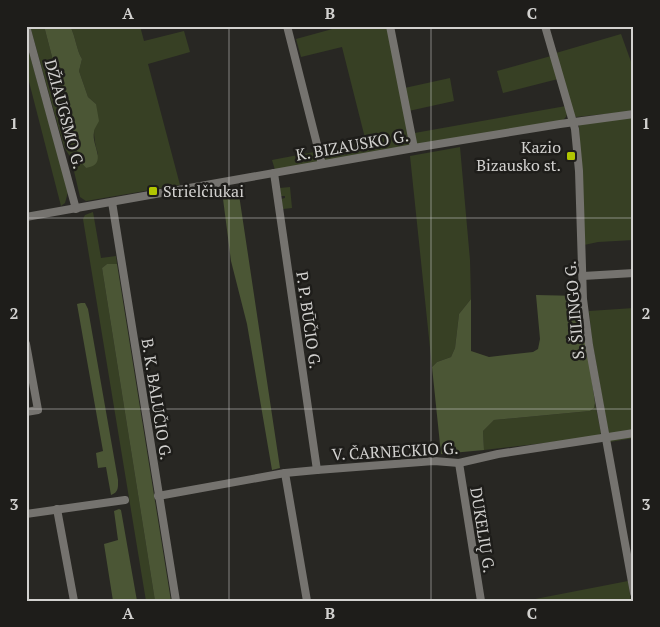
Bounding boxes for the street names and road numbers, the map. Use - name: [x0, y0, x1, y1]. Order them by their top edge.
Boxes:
- street label: DŽIAUGSMO G.: [40, 57, 90, 171]
- street label: K. BIZAUSKO G.: [294, 124, 410, 166]
- street label: S. ŠILINGO G.: [559, 260, 589, 360]
- street label: P. P. BŪČIO G.: [291, 270, 327, 370]
- street label: B. K. BALUČIO G.: [137, 337, 177, 461]
- street label: V. ČARNECKIO G.: [331, 437, 459, 465]
- street label: DUKELIŲ G.: [465, 486, 501, 574]

